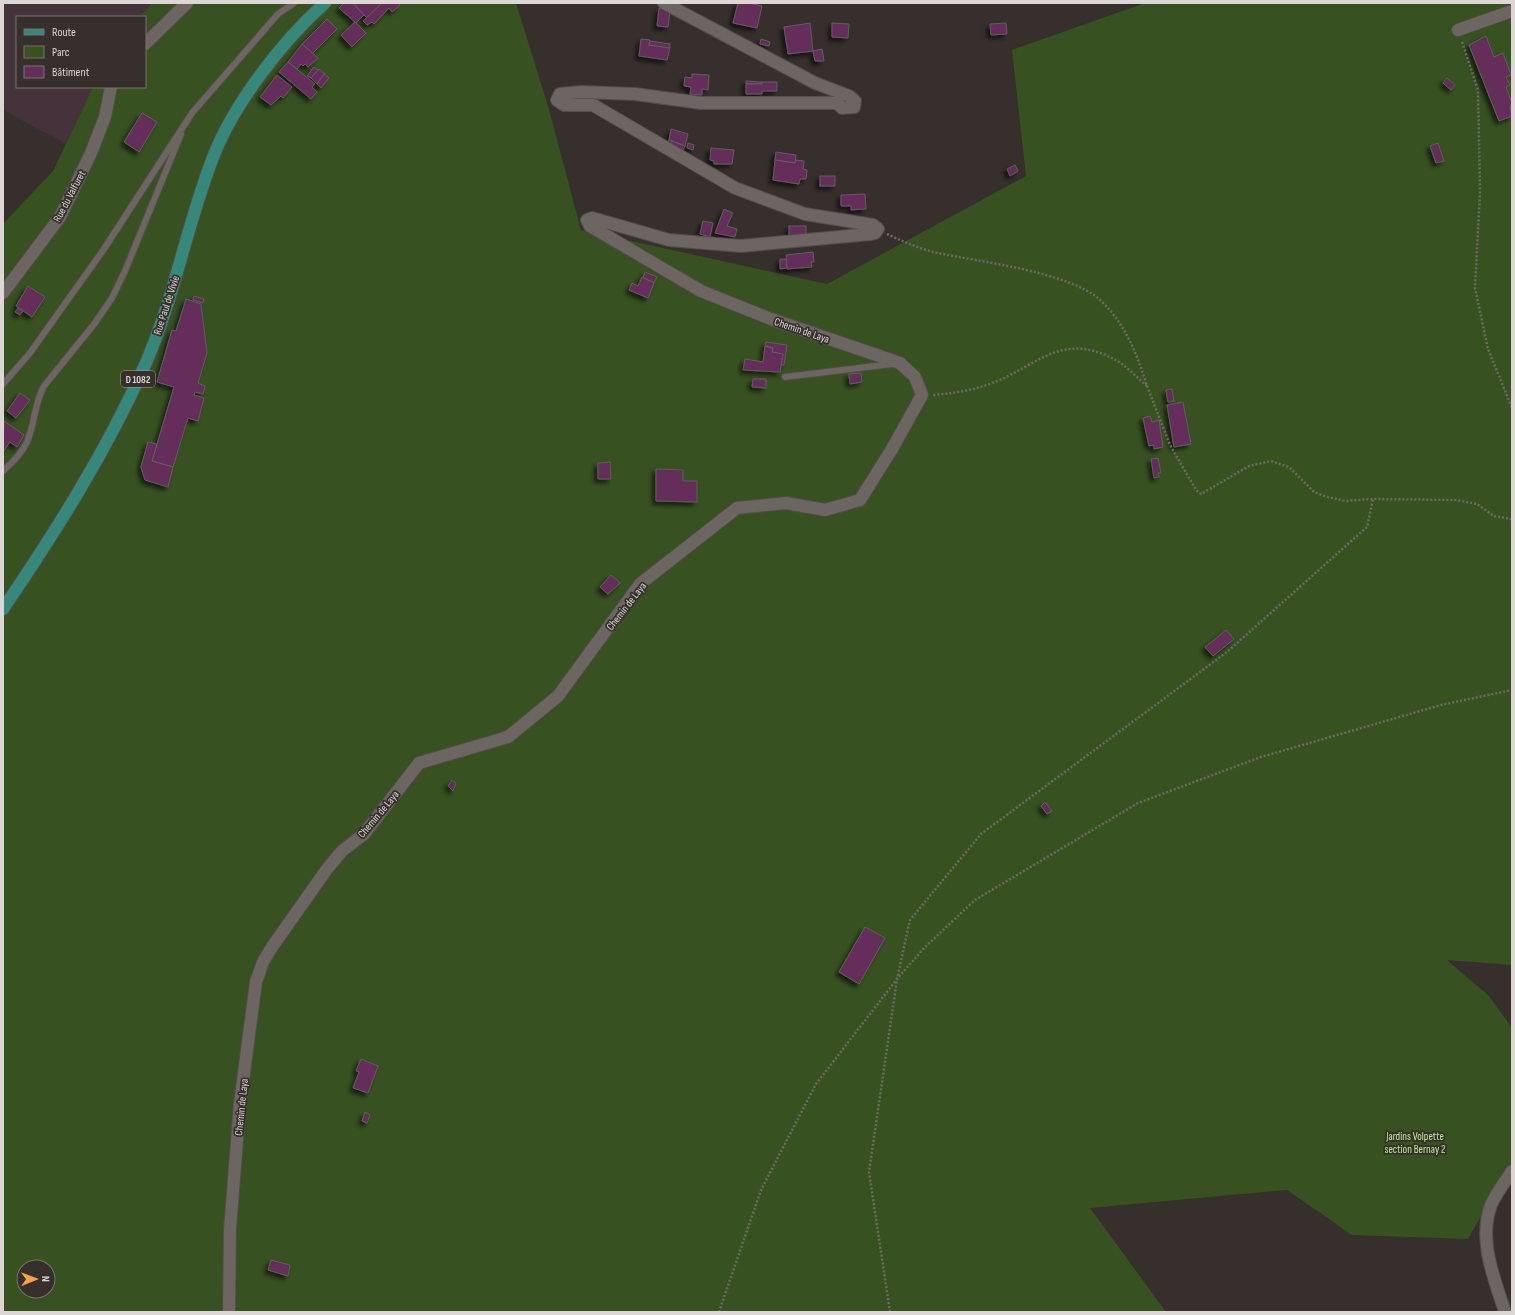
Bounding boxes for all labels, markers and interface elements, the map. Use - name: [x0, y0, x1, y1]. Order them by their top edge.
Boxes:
- legend: [16, 16, 146, 88]
- text: Route: [52, 25, 76, 40]
- text: Parc: [52, 45, 70, 60]
- text: Bâtiment: [52, 65, 90, 80]
- street label: Rue du Valfuret: [51, 168, 89, 224]
- street label: Rue Paul de Vivie: [151, 274, 182, 336]
- street label: Chemin de Laya: [773, 315, 831, 346]
- road number: D 1082: [121, 371, 155, 387]
- street label: Chemin de Laya: [604, 580, 649, 633]
- street label: Chemin de Laya: [355, 788, 402, 840]
- street label: Chemin de Laya: [232, 1078, 251, 1136]
- park label: Jardins Volpette section Bernay 2: [1385, 1130, 1446, 1156]
- north arrow: [16, 1259, 56, 1299]
- text: N: [39, 1276, 52, 1282]

